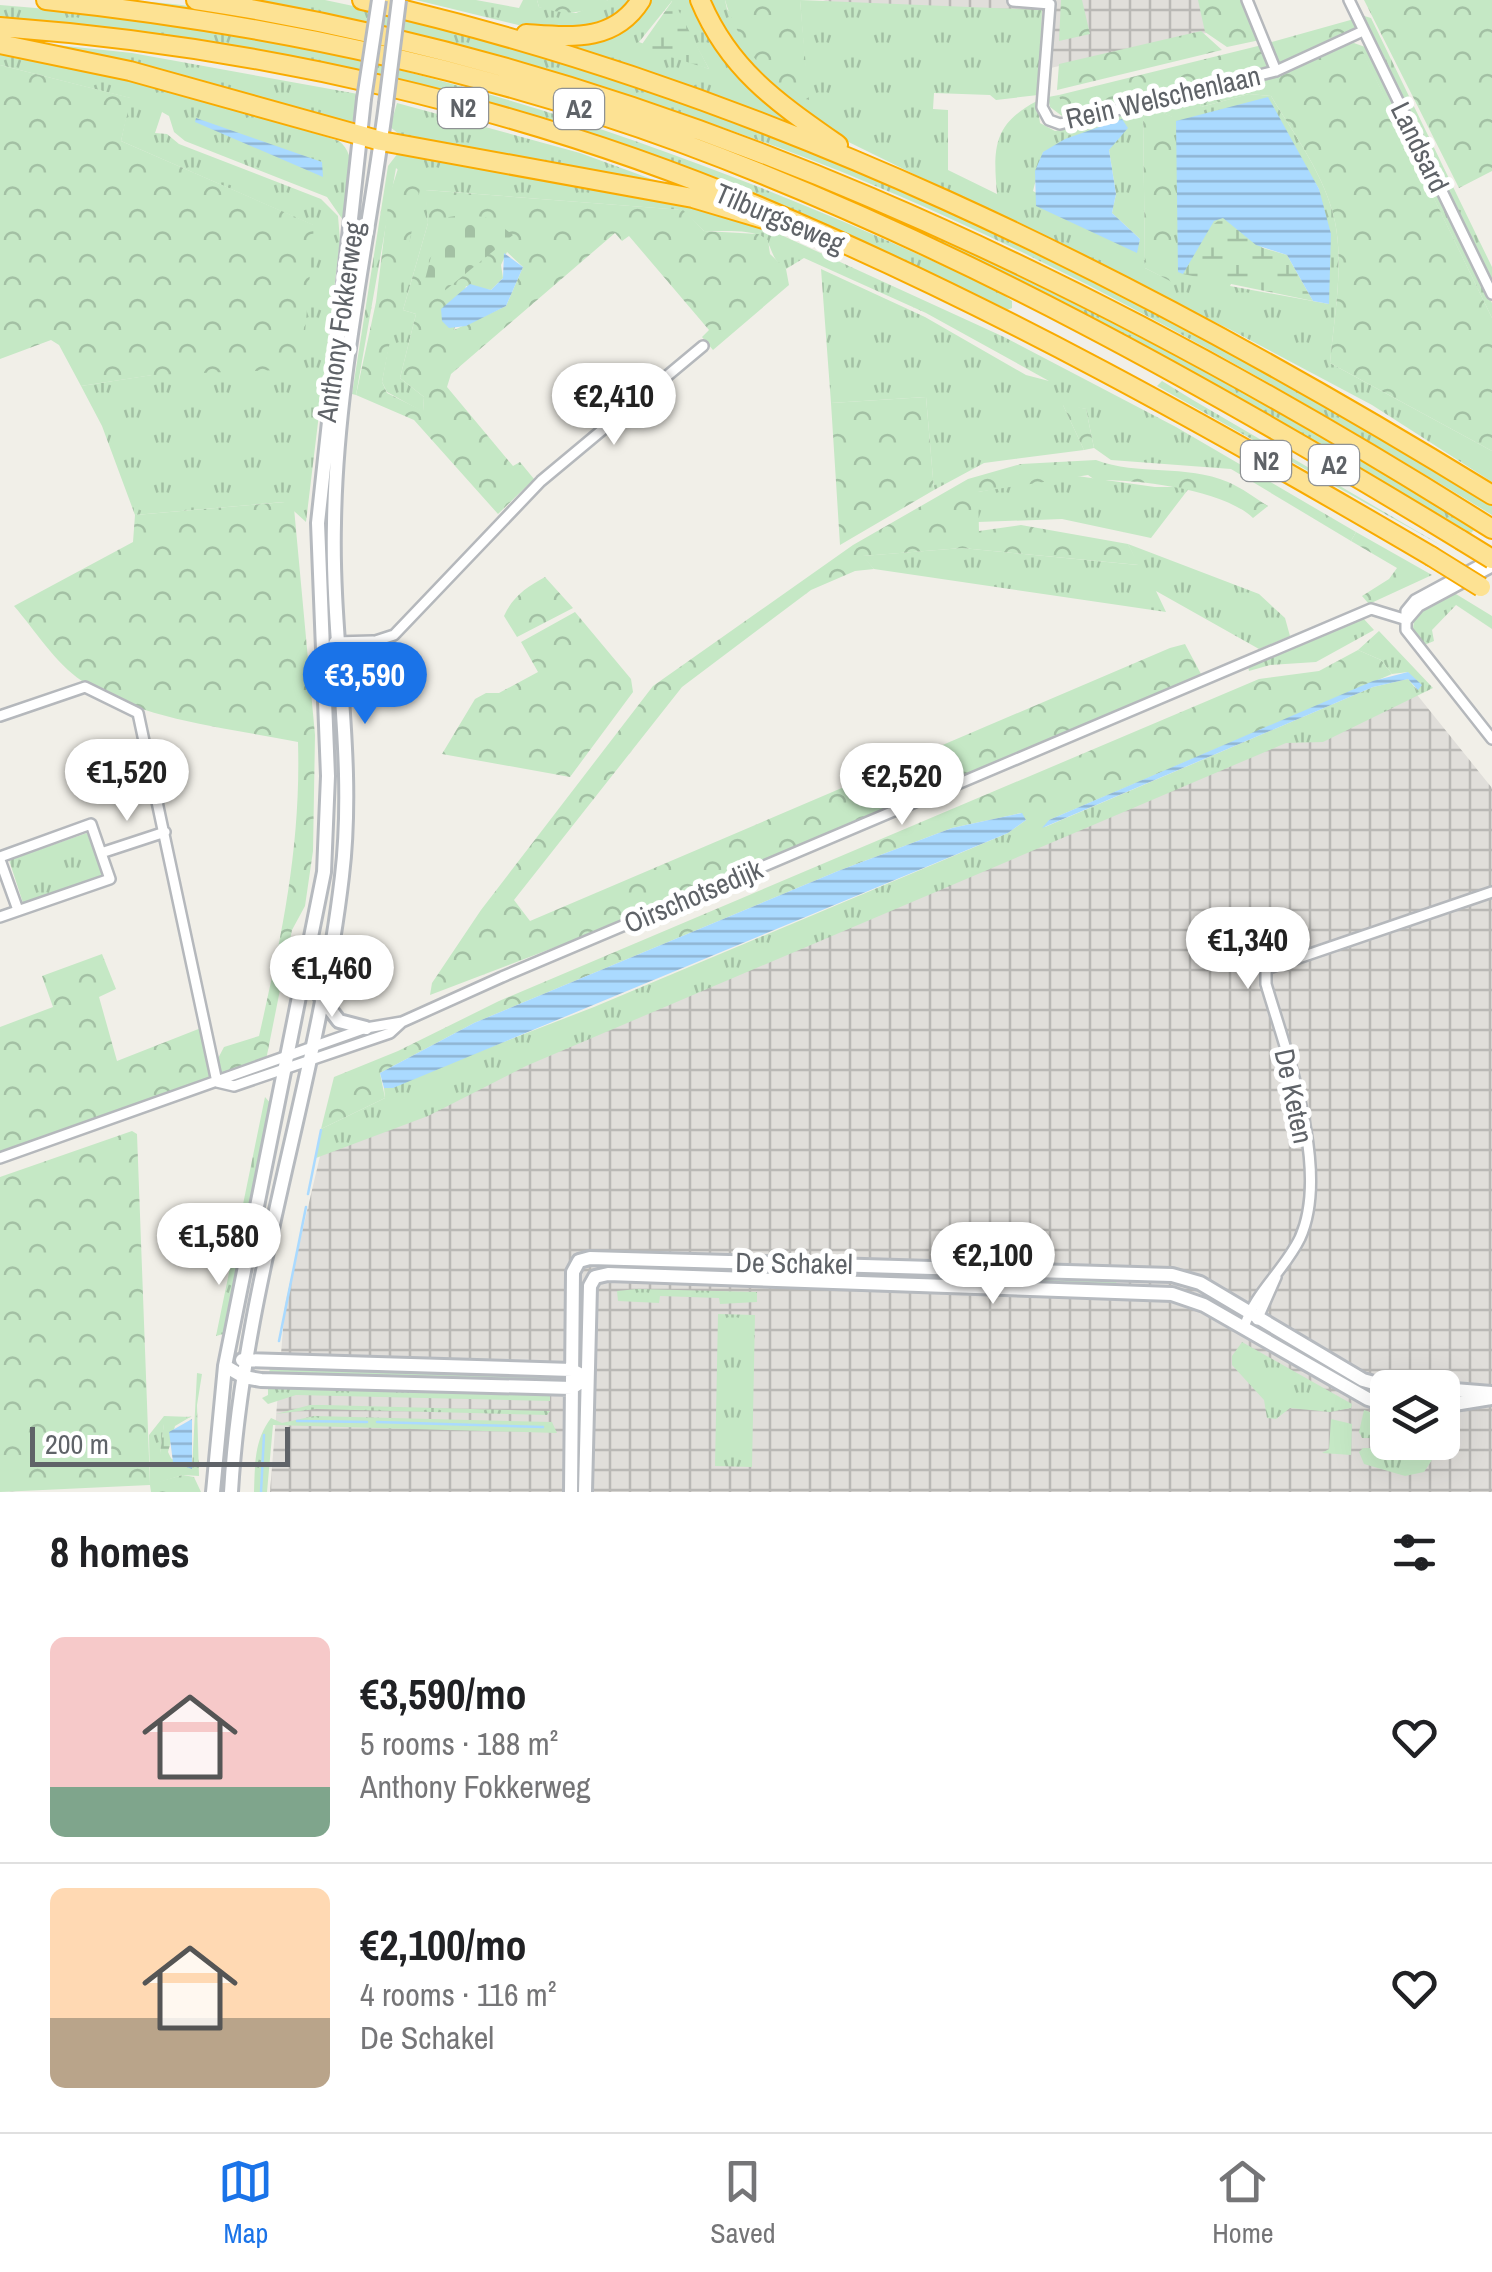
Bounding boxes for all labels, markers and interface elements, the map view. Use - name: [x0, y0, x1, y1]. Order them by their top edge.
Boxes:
- street label: Rein Welschenlaan: [1062, 56, 1264, 138]
- road number: N2: [438, 88, 488, 128]
- road number: A2: [554, 89, 604, 129]
- street label: Landsard: [1382, 96, 1458, 198]
- street label: Tilburgseweg: [709, 174, 851, 262]
- street label: Anthony Fokkerweg: [307, 219, 373, 426]
- pin: €2,410: [533, 363, 695, 448]
- text: €2,410: [574, 374, 654, 417]
- road number: N2: [1241, 441, 1291, 481]
- road number: A2: [1309, 445, 1359, 485]
- pin: €3,590: [284, 642, 446, 727]
- text: €3,590: [325, 653, 405, 696]
- pin: €1,520: [46, 739, 208, 824]
- pin: €2,520: [821, 743, 983, 828]
- text: €1,520: [87, 750, 167, 793]
- text: €2,520: [862, 754, 942, 797]
- street label: Oirschotsedijk: [618, 850, 768, 942]
- pin: €1,340: [1167, 907, 1329, 992]
- text: €1,340: [1208, 918, 1288, 961]
- pin: €1,460: [251, 935, 413, 1020]
- text: €1,460: [292, 946, 372, 989]
- street label: De Keten: [1265, 1045, 1323, 1147]
- pin: €1,580: [138, 1203, 300, 1288]
- text: €1,580: [179, 1214, 259, 1257]
- pin: €2,100: [912, 1222, 1074, 1307]
- text: €2,100: [953, 1233, 1033, 1276]
- street label: De Schakel: [735, 1243, 853, 1283]
- map controls: [1370, 1370, 1460, 1460]
- button: layers: [1370, 1370, 1460, 1460]
- scale bar: [30, 1422, 290, 1466]
- text: 200 m: [45, 1425, 109, 1463]
- text: 8 homes: [50, 1524, 190, 1580]
- icon: filters: [1387, 1525, 1442, 1580]
- text: €3,590/mo: [360, 1666, 527, 1722]
- icon: home: [130, 1677, 250, 1797]
- icon: heart: [1387, 1710, 1442, 1765]
- text: 5 rooms · 188 m²: [360, 1722, 558, 1765]
- text: Anthony Fokkerweg: [360, 1765, 591, 1808]
- text: €2,100/mo: [360, 1917, 527, 1973]
- icon: home: [130, 1928, 250, 2048]
- icon: heart: [1387, 1961, 1442, 2016]
- text: 4 rooms · 116 m²: [360, 1973, 556, 2016]
- text: De Schakel: [360, 2016, 494, 2059]
- tab: Map: [218, 2154, 273, 2252]
- tab: Saved: [710, 2154, 775, 2252]
- tab: Home: [1212, 2154, 1274, 2252]

